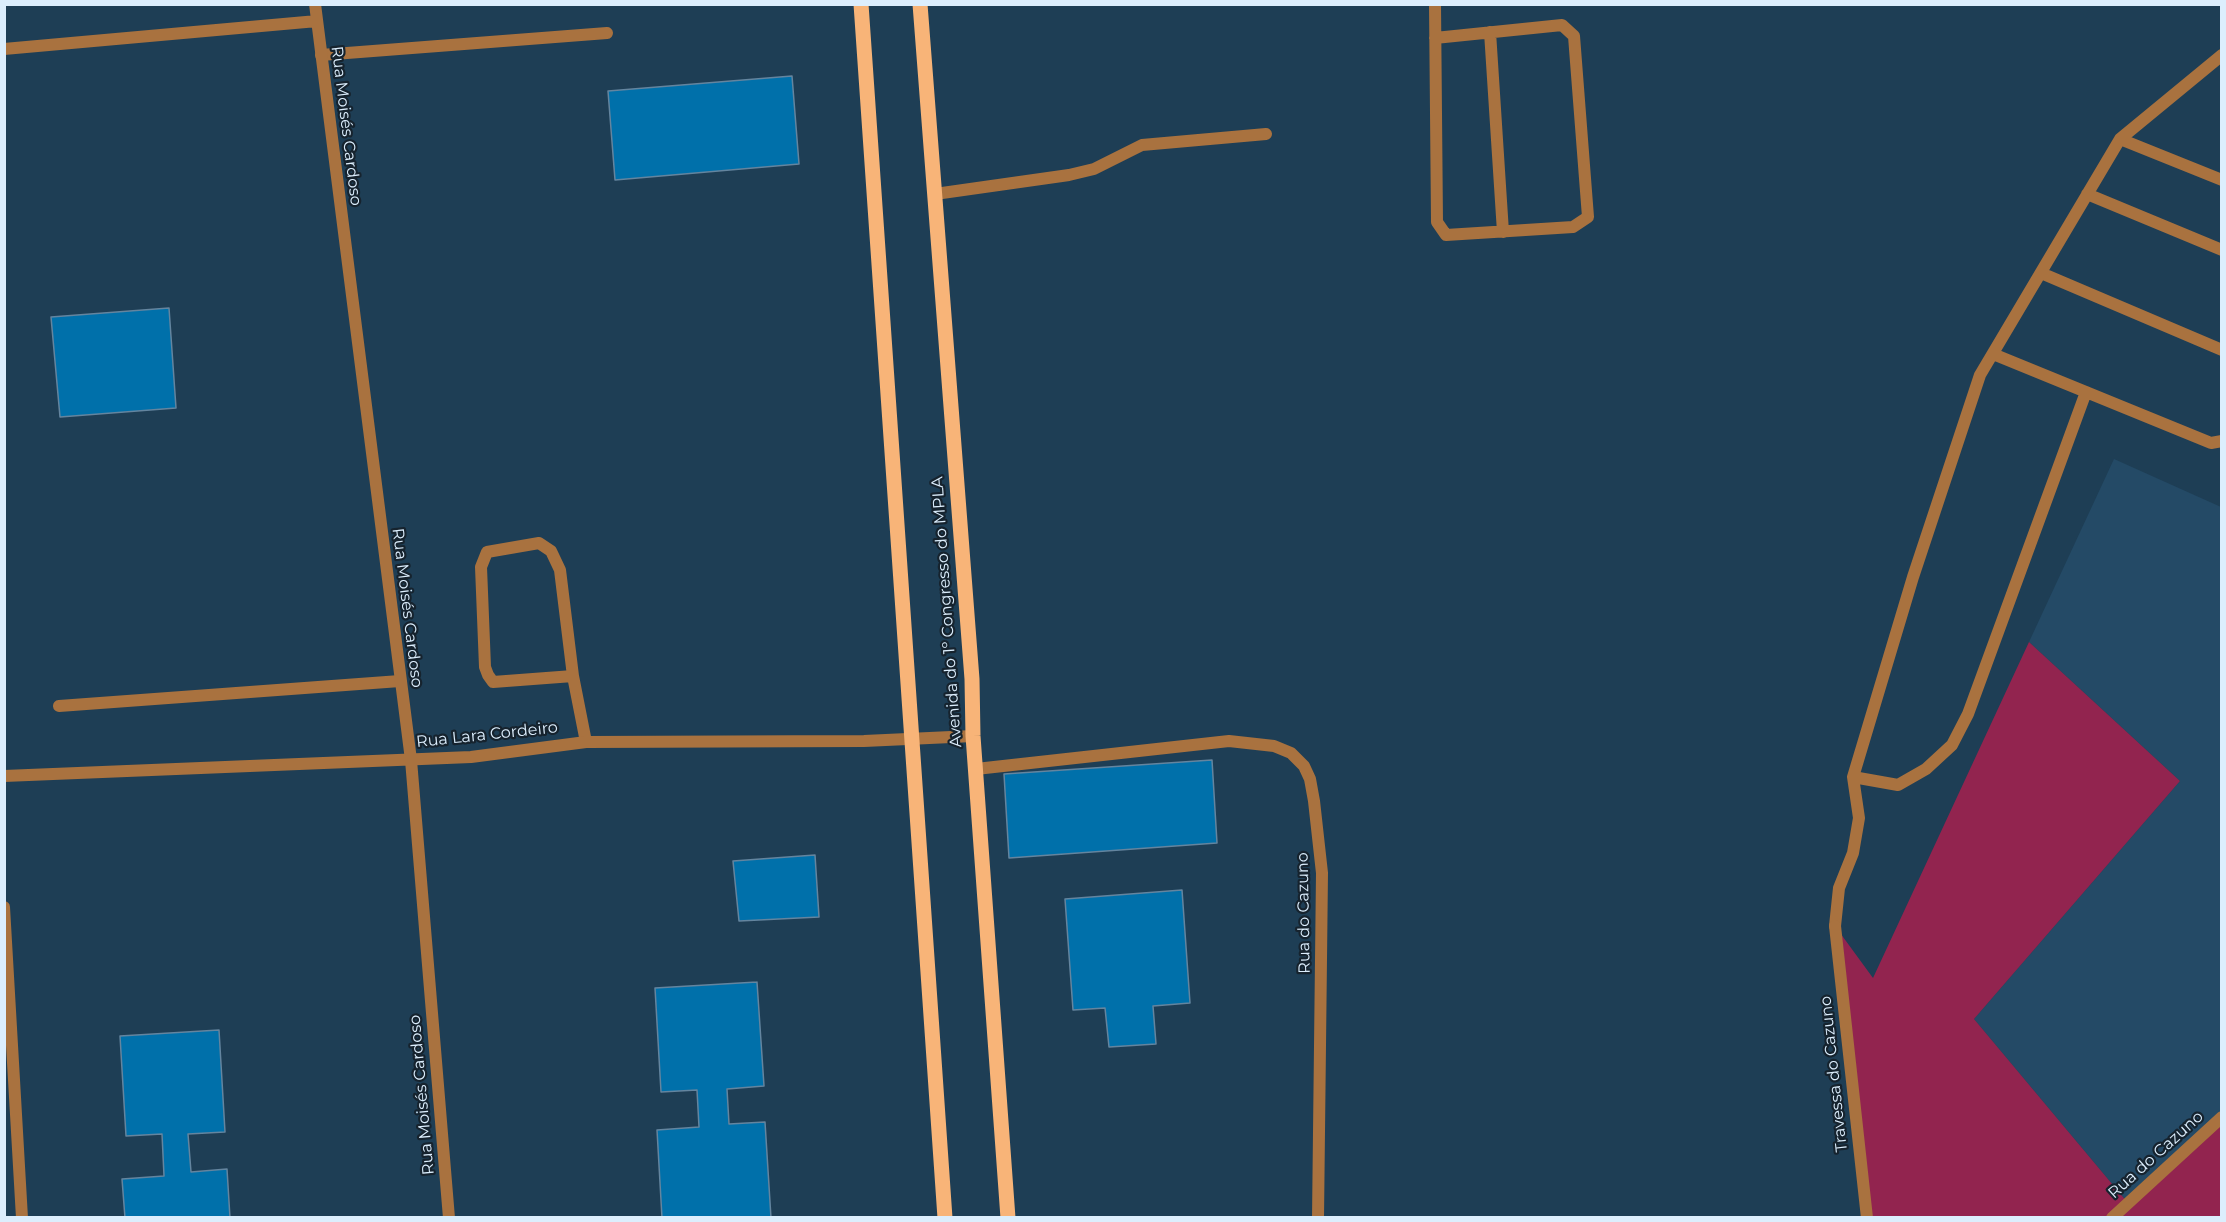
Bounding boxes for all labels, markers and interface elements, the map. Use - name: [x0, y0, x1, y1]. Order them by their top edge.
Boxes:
- street label: Rua Moisés Cardoso: [327, 45, 365, 207]
- street label: Avenida do 1º Congresso do MPLA: [928, 476, 966, 748]
- street label: Rua Moisés Cardoso: [388, 527, 426, 689]
- street label: Rua Lara Cordeiro: [415, 718, 559, 752]
- street label: Rua do Cazuno: [1293, 852, 1315, 974]
- street label: Travessa do Cazuno: [1816, 995, 1852, 1153]
- street label: Rua Moisés Cardoso: [405, 1014, 439, 1176]
- street label: Rua do Cazuno: [2104, 1107, 2208, 1203]

